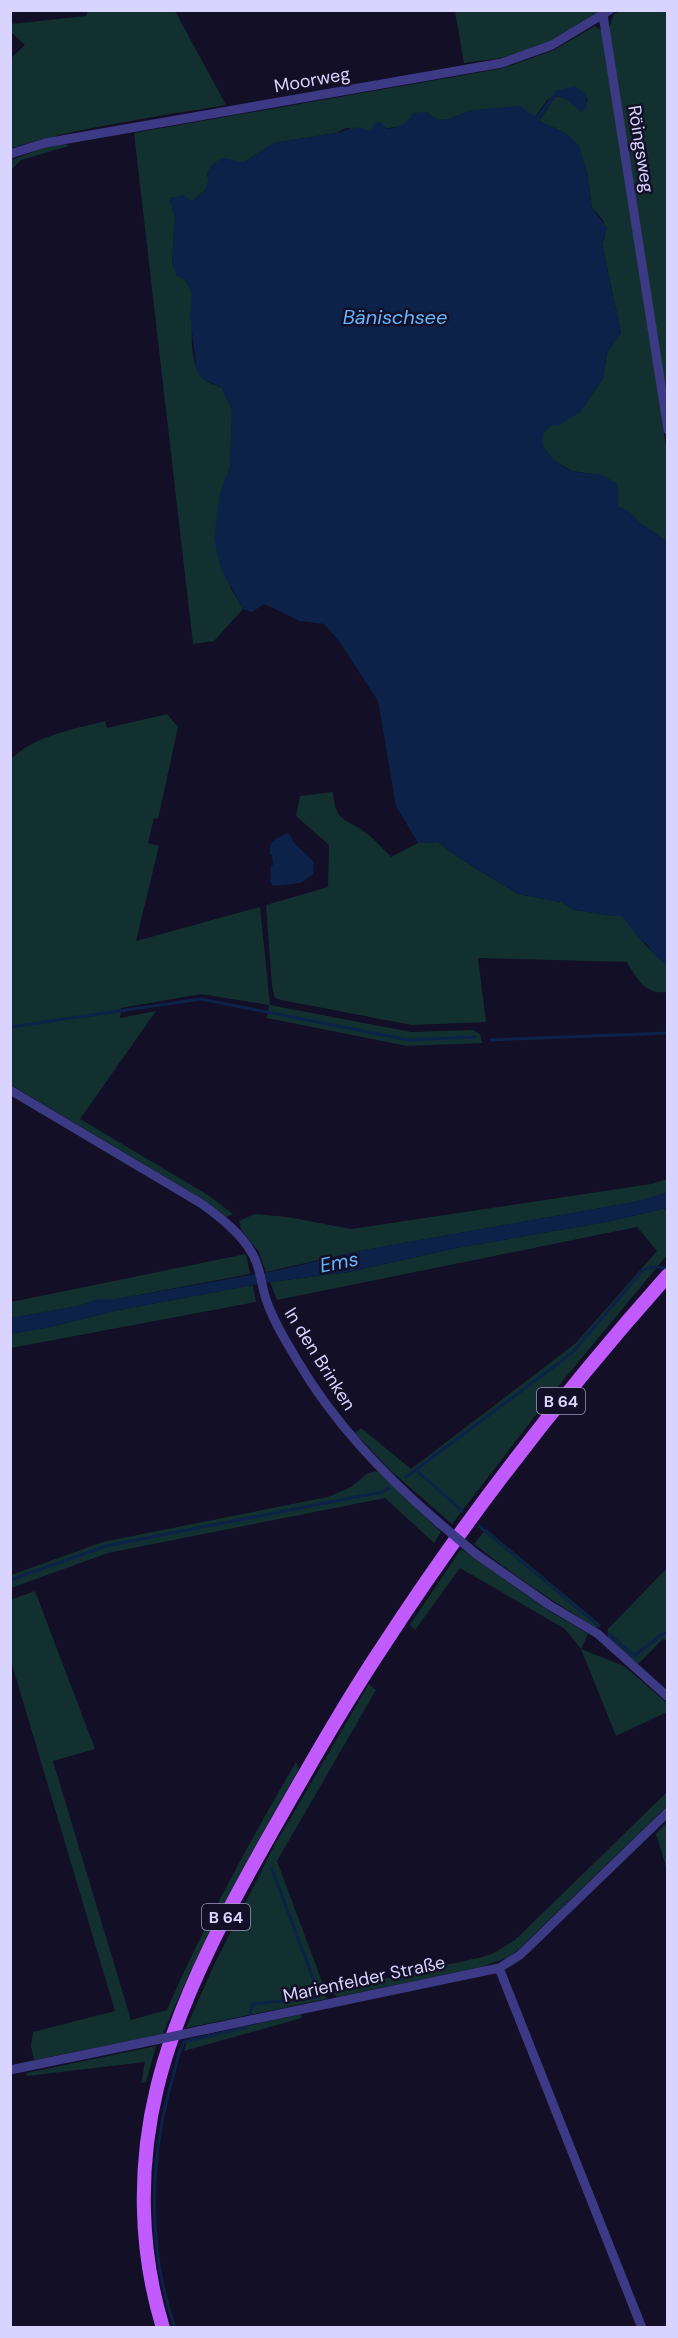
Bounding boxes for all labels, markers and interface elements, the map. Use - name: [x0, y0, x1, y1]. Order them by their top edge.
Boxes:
- street label: Moorweg: [272, 62, 352, 98]
- street label: Röingsweg: [622, 104, 660, 194]
- water label: Bänischsee: [343, 304, 447, 330]
- water label: Ems: [318, 1246, 360, 1278]
- street label: In den Brinken: [279, 1303, 361, 1415]
- road number: B 64: [537, 1388, 585, 1414]
- road number: B 64: [202, 1904, 250, 1930]
- street label: Marienfelder Straße: [281, 1950, 447, 2008]

